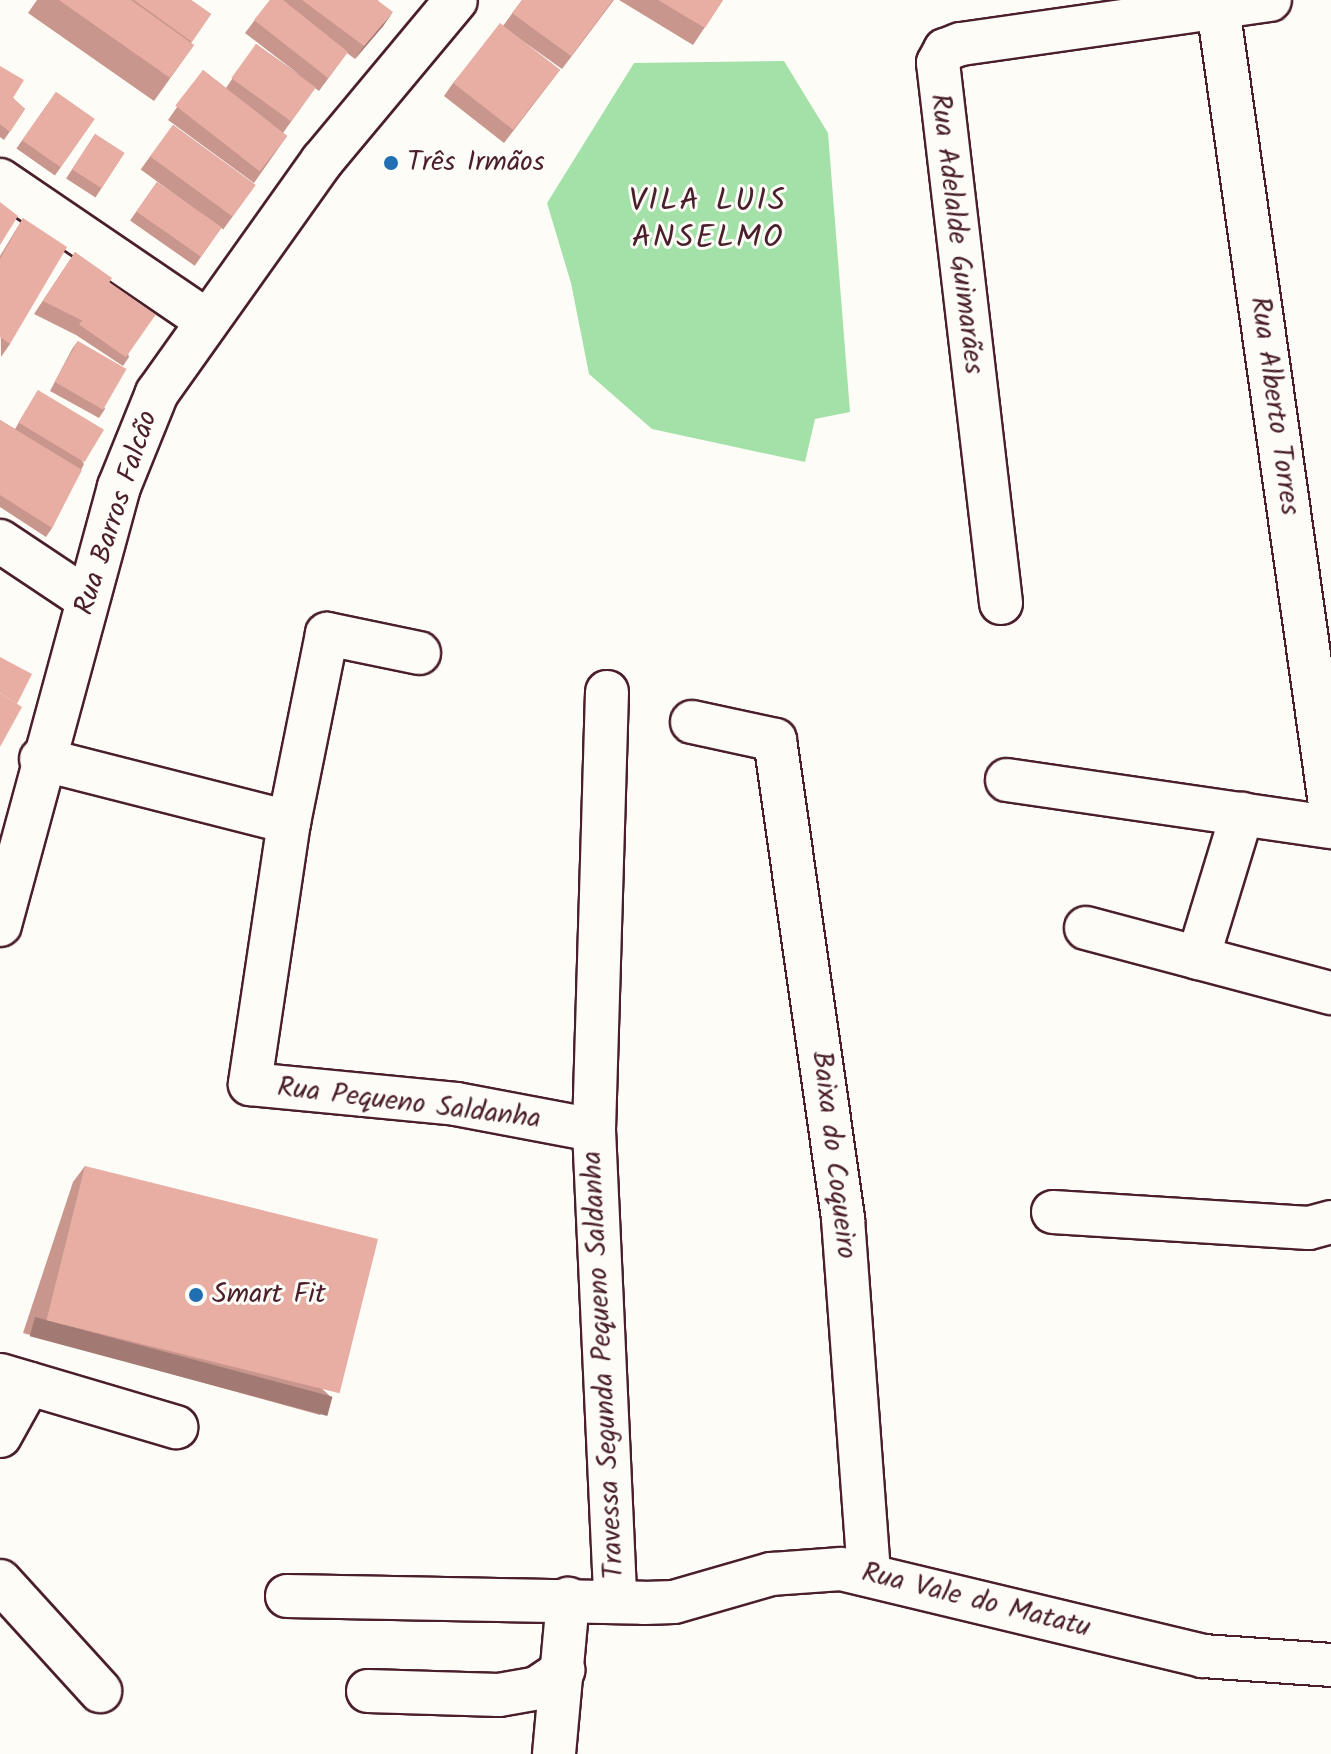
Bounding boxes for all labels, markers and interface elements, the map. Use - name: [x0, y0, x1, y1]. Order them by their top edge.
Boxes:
- street label: Rua Adelalde Guimarães: [922, 92, 990, 376]
- place label: Três Irmãos: [407, 146, 545, 180]
- marker: Três Irmãos: [382, 154, 400, 172]
- district label: VILA LUIS ANSELMO: [629, 184, 787, 259]
- street label: Rua Alberto Torres: [1242, 295, 1306, 517]
- street label: Rua Barros Falcão: [68, 407, 166, 619]
- street label: Baixa do Coqueiro: [804, 1049, 862, 1261]
- street label: Rua Pequeno Saldanha: [275, 1071, 543, 1137]
- street label: Travessa Segunda Pequeno Saldanha: [576, 1150, 632, 1580]
- place label: Smart Fit: [212, 1278, 326, 1312]
- marker: Smart Fit: [187, 1286, 205, 1304]
- street label: Rua Vale do Matatu: [858, 1556, 1094, 1646]

